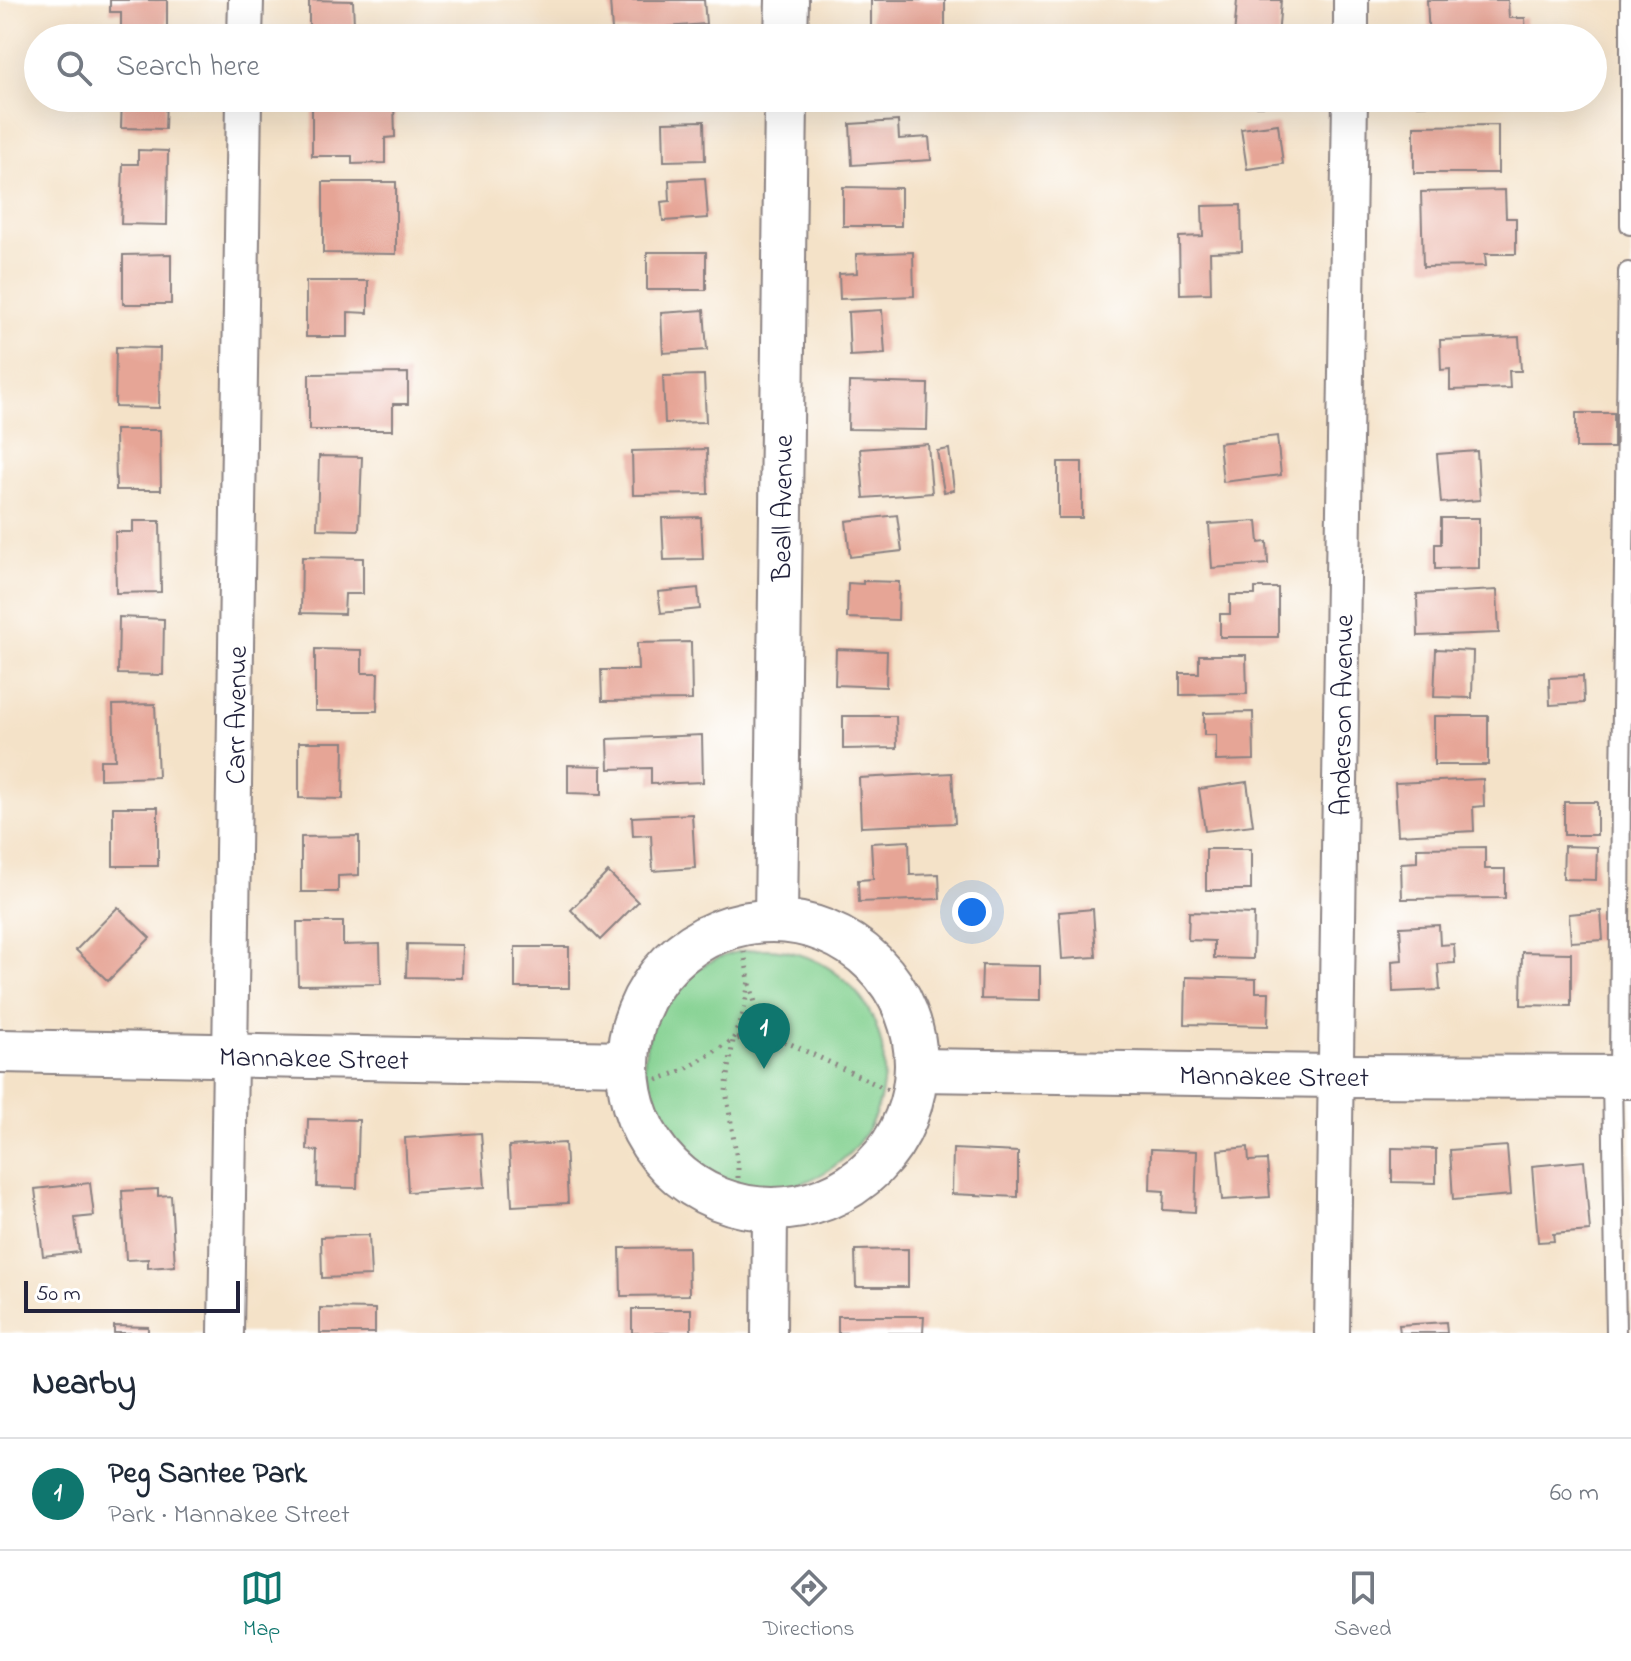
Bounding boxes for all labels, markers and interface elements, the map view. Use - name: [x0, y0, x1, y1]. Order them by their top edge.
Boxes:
- search box: [24, 24, 1607, 112]
- icon: search: [52, 46, 96, 90]
- text: Search here: [116, 46, 260, 90]
- street label: Beall Avenue: [763, 434, 806, 583]
- street label: Anderson Avenue: [1323, 614, 1366, 816]
- street label: Carr Avenue: [217, 645, 260, 785]
- your location: [952, 892, 992, 932]
- pin: 1: [738, 1003, 790, 1069]
- street label: Mannakee Street: [219, 1038, 409, 1083]
- street label: Mannakee Street: [1179, 1057, 1369, 1100]
- scale bar: [24, 1277, 240, 1313]
- text: 50 m: [36, 1279, 81, 1311]
- text: Nearby: [32, 1360, 136, 1410]
- text: Peg Santee Park: [108, 1453, 307, 1497]
- text: 1: [54, 1475, 62, 1513]
- text: 60 m: [1550, 1475, 1599, 1513]
- text: Park · Mannakee Street: [108, 1497, 350, 1535]
- tab: Map: [240, 1566, 284, 1646]
- tab: Directions: [763, 1566, 855, 1646]
- tab: Saved: [1334, 1566, 1391, 1646]

